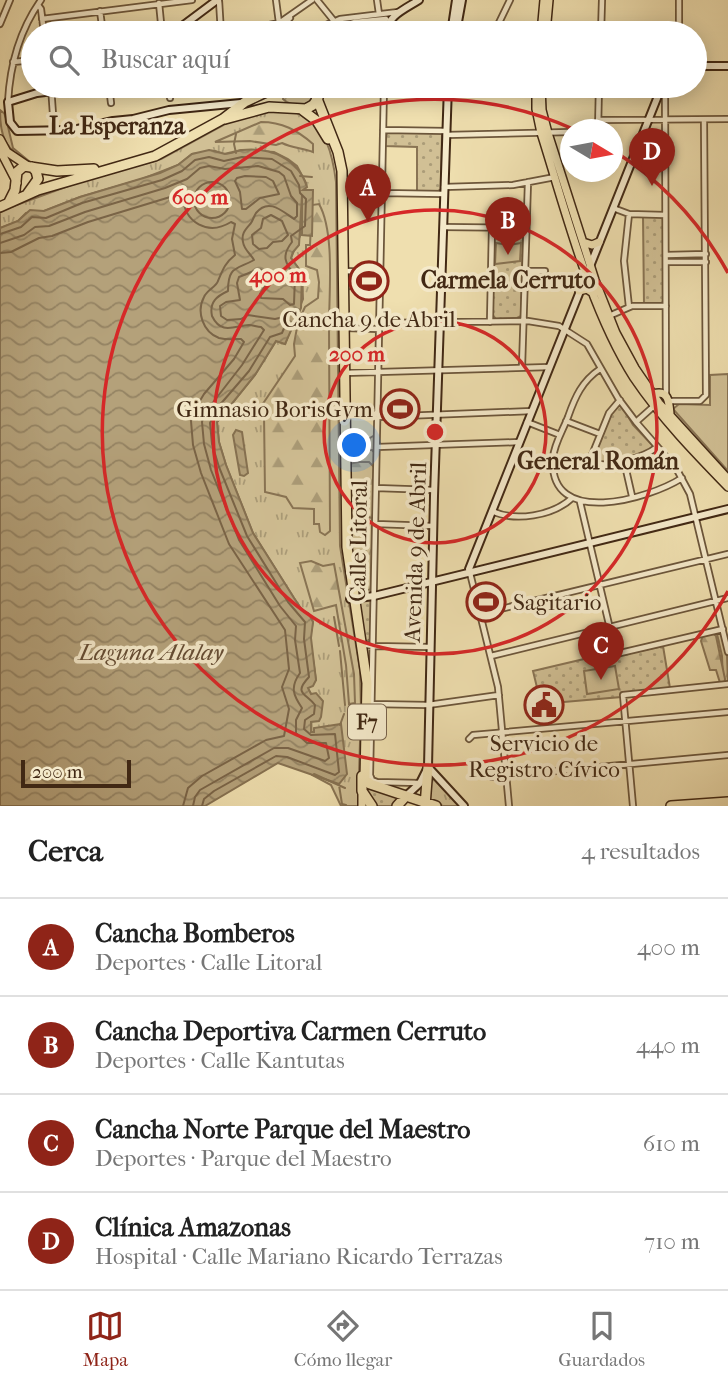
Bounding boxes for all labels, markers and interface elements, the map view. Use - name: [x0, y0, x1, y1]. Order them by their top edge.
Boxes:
- search box: [21, 21, 707, 98]
- icon: search: [45, 41, 83, 79]
- text: Buscar aquí: [101, 44, 230, 75]
- district label: La Esperanza: [49, 112, 186, 140]
- north arrow: [560, 119, 623, 182]
- pin: D: [629, 128, 675, 186]
- pin: A: [345, 164, 391, 222]
- text: 600 m: [172, 185, 229, 209]
- pin: B: [485, 197, 531, 255]
- sports icon: Cancha 9 de Abril: [348, 260, 390, 302]
- text: 400 m: [248, 263, 307, 288]
- district label: Carmela Cerruto: [421, 266, 595, 294]
- place label: Cancha 9 de Abril: [282, 306, 456, 333]
- text: 200 m: [329, 342, 386, 366]
- sports icon: Gimnasio BorisGym: [379, 388, 421, 430]
- place label: Gimnasio BorisGym: [176, 396, 373, 423]
- centre of rings: [423, 420, 447, 444]
- your location: [337, 428, 371, 462]
- district label: General Román: [517, 447, 680, 475]
- street label: Avenida 9 de Abril: [399, 461, 432, 644]
- street label: Calle Litoral: [344, 479, 373, 602]
- sports icon: Sagitario: [465, 581, 507, 623]
- place label: Sagitario: [513, 589, 602, 616]
- pin: C: [578, 622, 624, 680]
- water label: Laguna Alalay: [77, 638, 224, 666]
- public building icon: Servicio de Registro Cívico: [523, 684, 565, 726]
- road number: F7: [348, 704, 386, 740]
- place label: Servicio de Registro Cívico: [468, 730, 620, 783]
- scale bar: [21, 757, 131, 789]
- text: 200 m: [32, 761, 83, 783]
- text: Cerca: [28, 834, 103, 869]
- text: 4 resultados: [581, 838, 700, 865]
- text: Cancha Bomberos: [95, 918, 295, 949]
- text: A: [44, 934, 58, 961]
- text: 400 m: [637, 934, 700, 961]
- text: Deportes · Calle Litoral: [95, 949, 322, 976]
- text: Cancha Deportiva Carmen Cerruto: [95, 1016, 486, 1047]
- text: B: [44, 1032, 58, 1059]
- text: 440 m: [636, 1032, 700, 1059]
- text: Deportes · Calle Kantutas: [95, 1047, 345, 1074]
- text: Cancha Norte Parque del Maestro: [95, 1114, 470, 1145]
- text: C: [43, 1130, 59, 1157]
- text: 610 m: [643, 1130, 700, 1157]
- text: Deportes · Parque del Maestro: [95, 1145, 392, 1172]
- text: Clínica Amazonas: [95, 1212, 291, 1243]
- text: D: [42, 1228, 60, 1255]
- text: 710 m: [644, 1228, 700, 1255]
- text: Hospital · Calle Mariano Ricardo Terrazas: [95, 1243, 503, 1270]
- tab: Mapa: [83, 1307, 128, 1371]
- tab: Cómo llegar: [294, 1307, 392, 1371]
- tab: Guardados: [558, 1307, 645, 1371]

